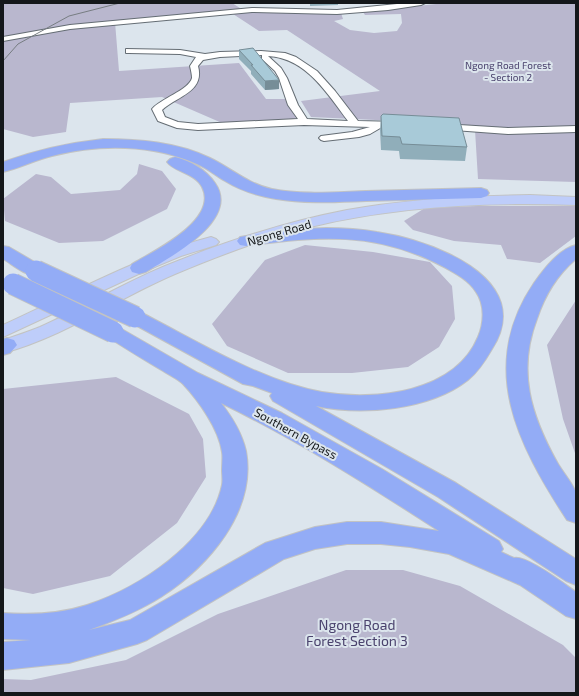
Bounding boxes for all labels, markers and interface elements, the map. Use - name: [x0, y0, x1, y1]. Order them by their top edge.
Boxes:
- park label: Ngong Road Forest - Section 2: [465, 59, 551, 83]
- street label: Ngong Road: [245, 216, 313, 248]
- street label: Southern Bypass: [252, 404, 340, 462]
- park label: Ngong Road Forest Section 3: [306, 616, 408, 649]

